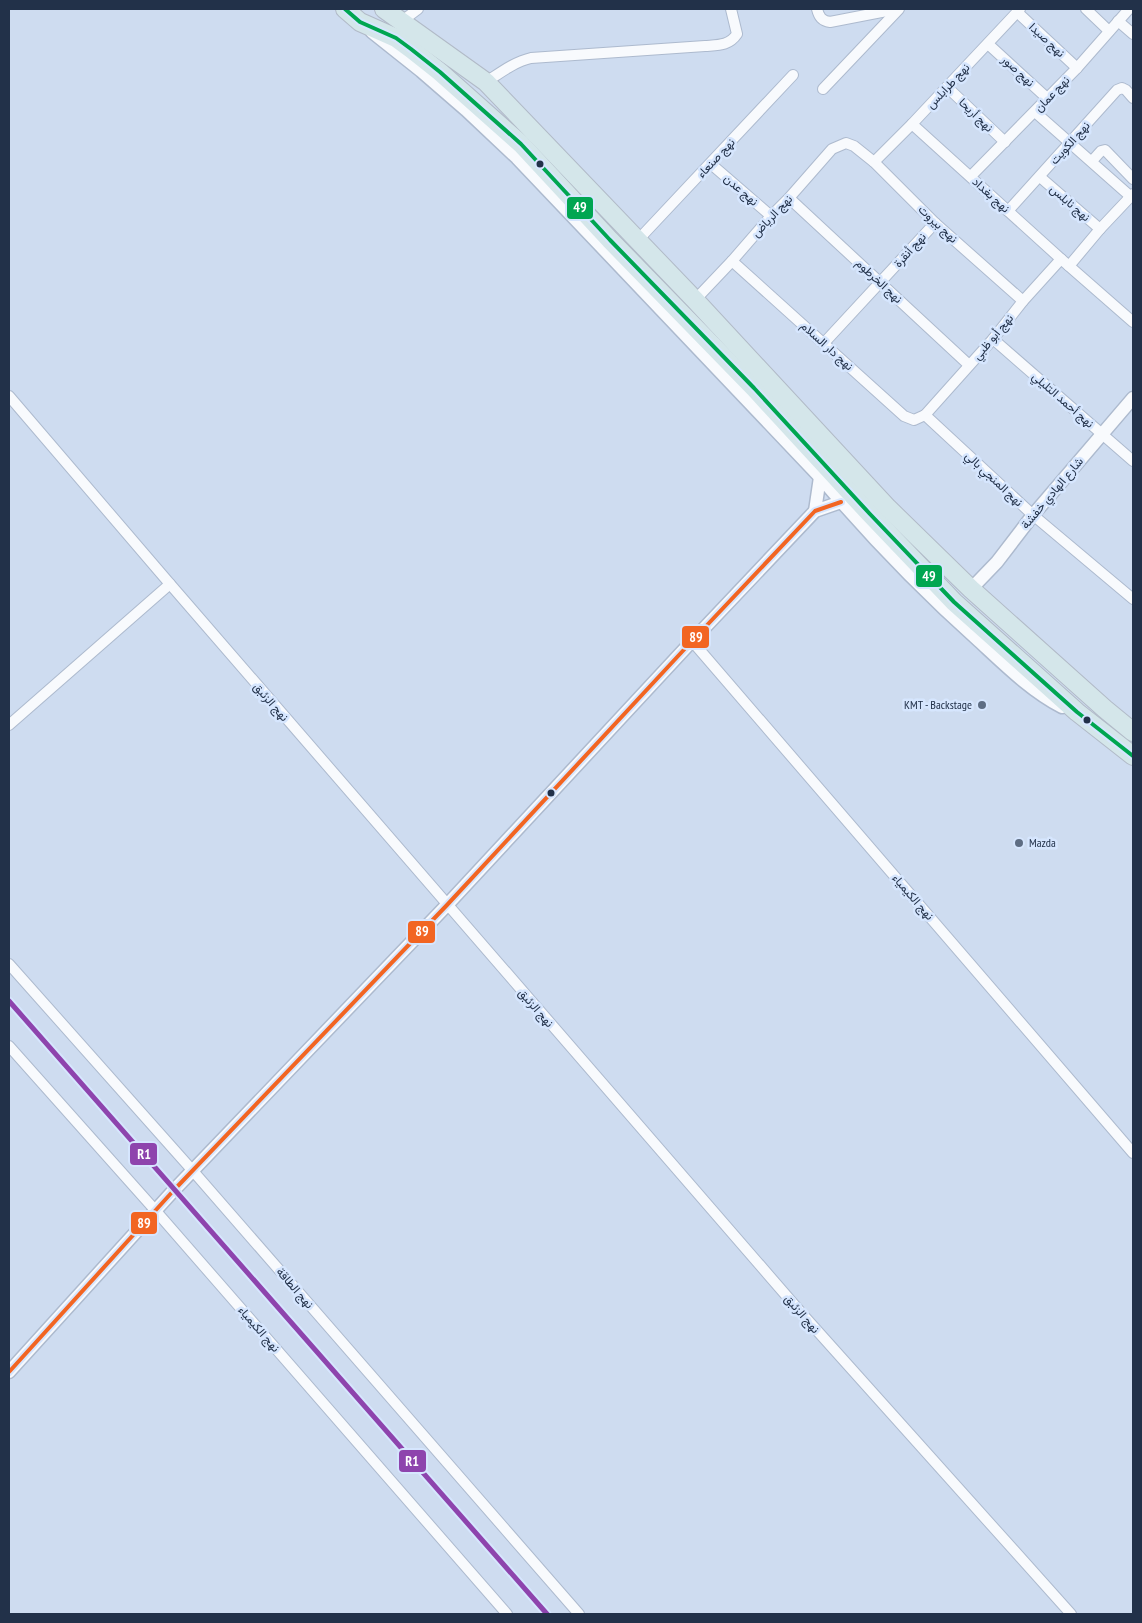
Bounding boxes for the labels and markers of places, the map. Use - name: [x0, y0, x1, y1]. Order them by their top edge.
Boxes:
- unlabelled marker: [535, 159, 545, 169]
- place label: KMT - Backstage: [904, 697, 972, 712]
- marker: KMT - Backstage: [976, 699, 988, 711]
- unlabelled marker: [1082, 715, 1092, 725]
- unlabelled marker: [546, 788, 556, 798]
- place label: Mazda: [1029, 835, 1056, 850]
- marker: Mazda: [1013, 837, 1025, 849]

